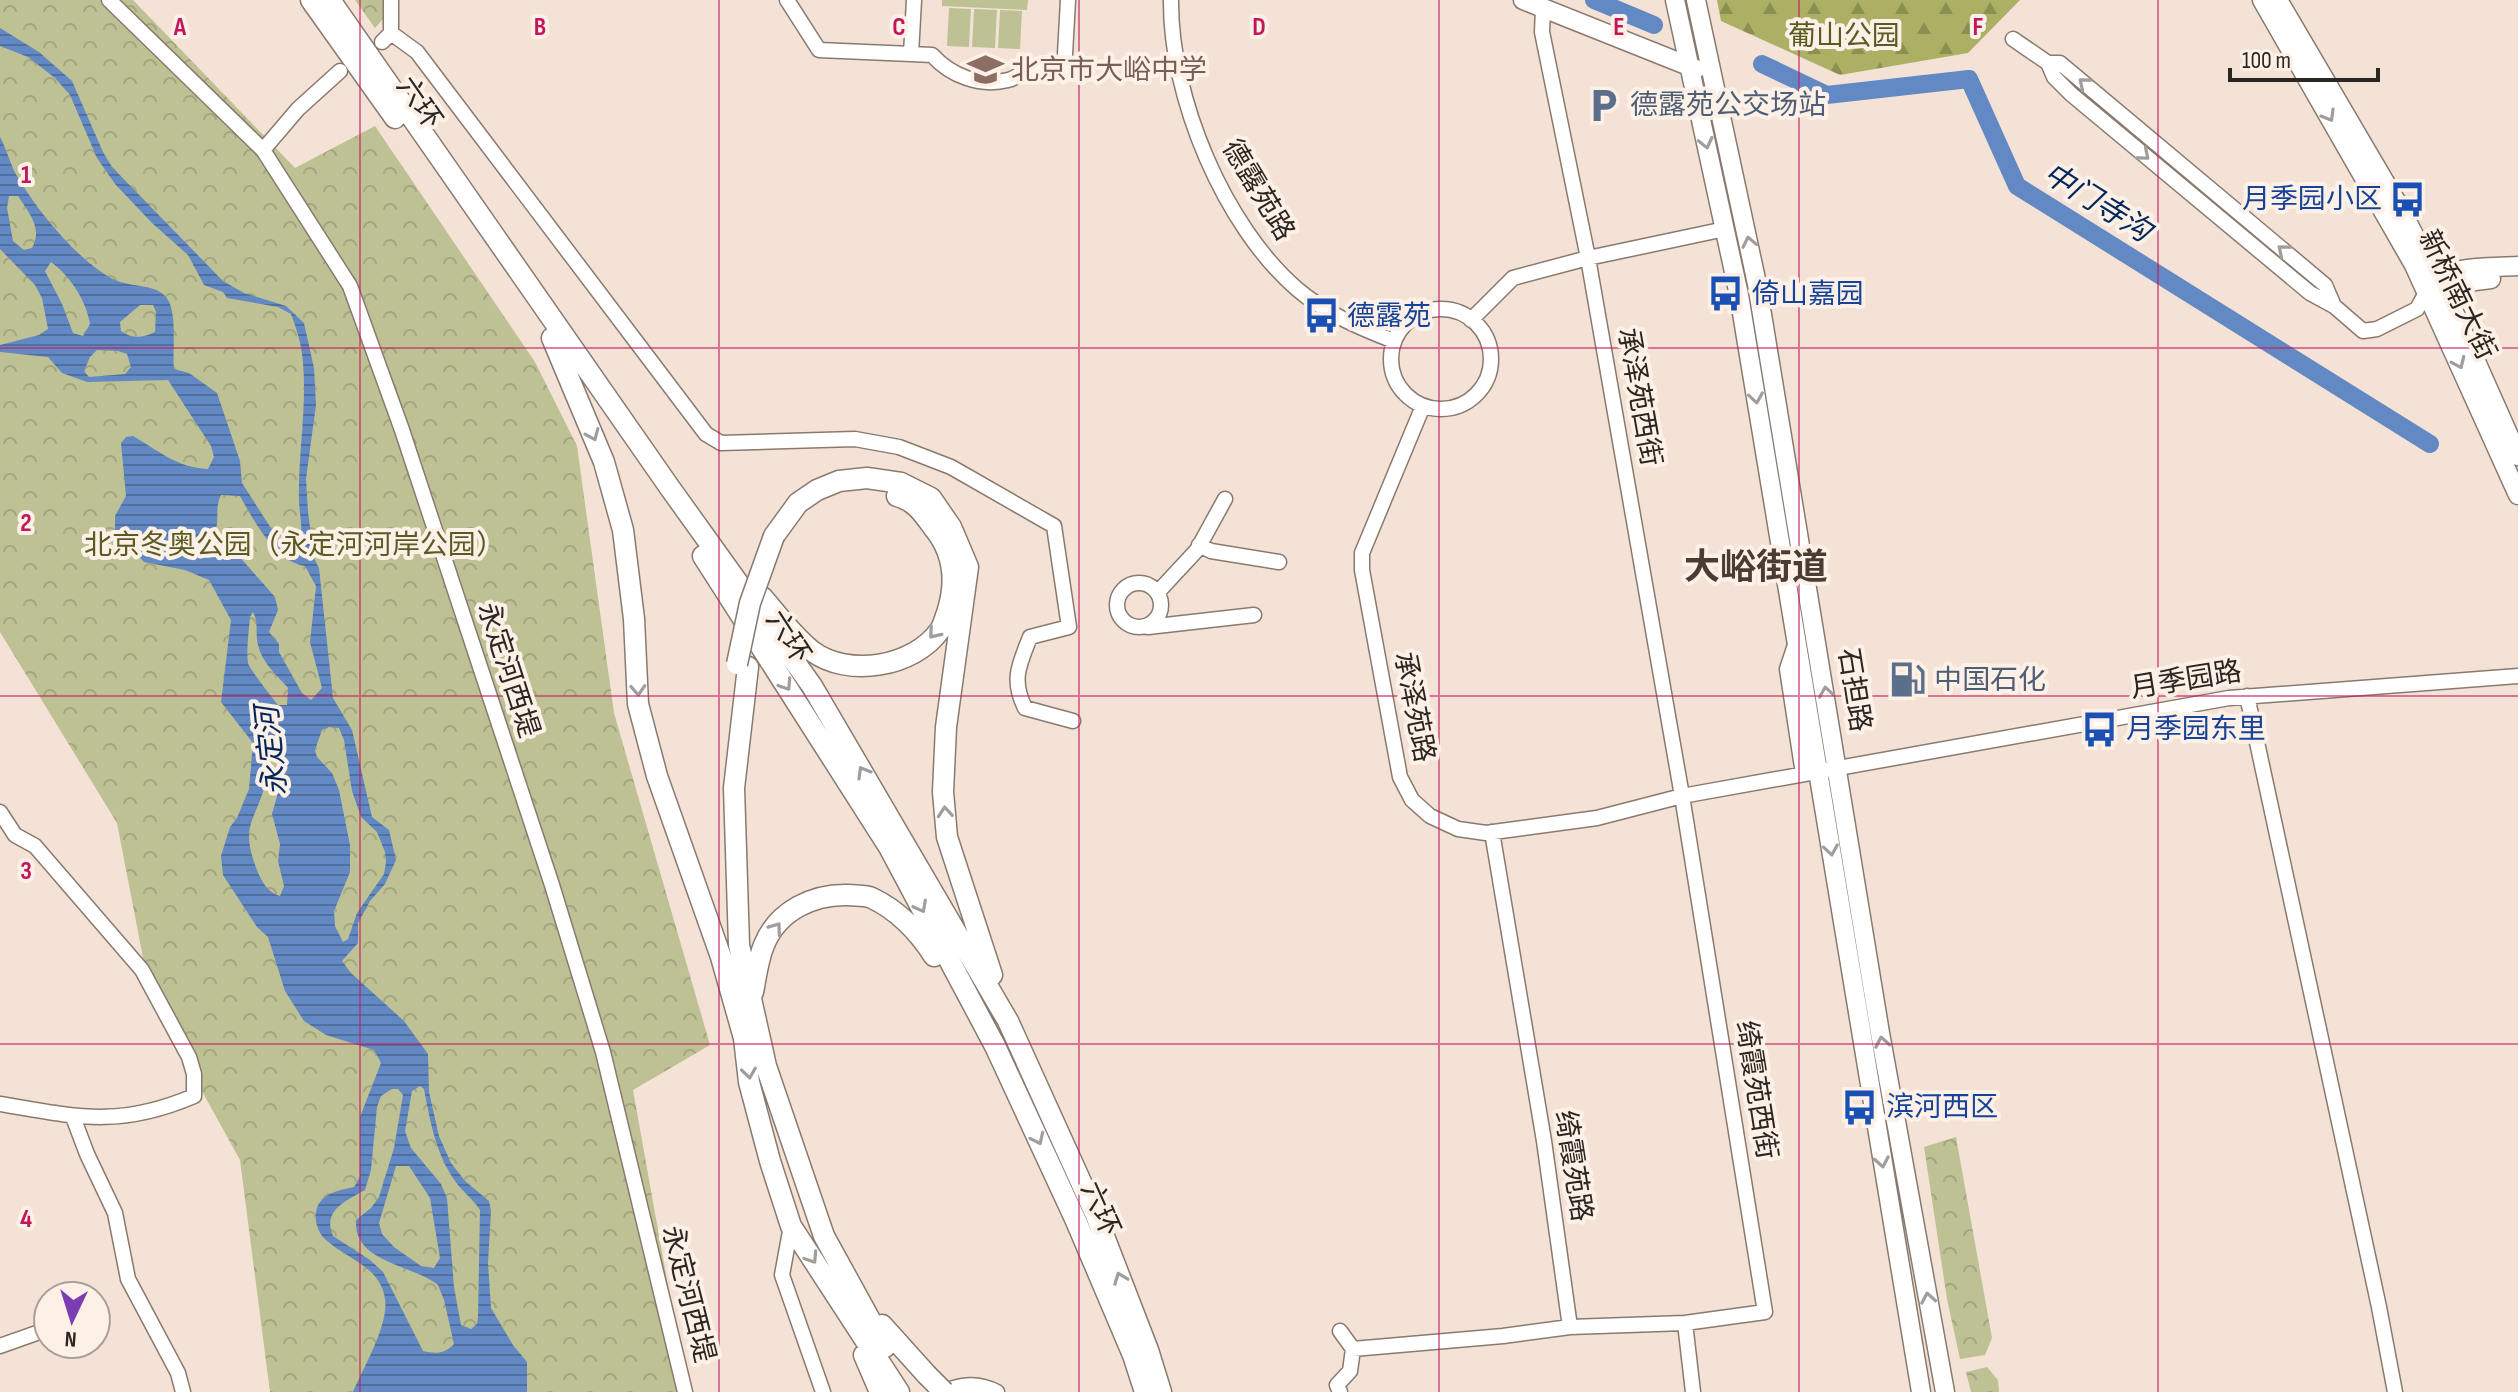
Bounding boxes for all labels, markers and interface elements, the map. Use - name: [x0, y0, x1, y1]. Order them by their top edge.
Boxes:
- text: A: [173, 12, 187, 43]
- text: B: [534, 12, 546, 43]
- text: C: [892, 12, 906, 43]
- text: D: [1252, 12, 1266, 43]
- text: E: [1613, 12, 1625, 43]
- text: F: [1973, 12, 1984, 43]
- park label: 葡山公园: [1788, 20, 1900, 53]
- scale bar: [2230, 32, 2378, 82]
- text: 100 m: [2242, 46, 2291, 75]
- school or university icon: 北京市大峪中学: [966, 51, 1004, 89]
- place label: 北京市大峪中学: [1011, 54, 1207, 87]
- street label: 六环: [389, 71, 449, 135]
- one-way arrow: [2078, 78, 2093, 93]
- parking icon: 德露苑公交场站: [1585, 86, 1623, 124]
- place label: 德露苑公交场站: [1630, 89, 1826, 122]
- one-way arrow: [2319, 107, 2335, 122]
- street label: 德露苑路: [1215, 133, 1301, 247]
- one-way arrow: [1697, 136, 1714, 149]
- one-way arrow: [2135, 145, 2150, 159]
- water label: 中门寺沟: [2037, 156, 2160, 252]
- text: 1: [21, 160, 31, 191]
- bus stop icon: 月季园小区: [2389, 180, 2427, 218]
- place label: 月季园小区: [2242, 183, 2382, 216]
- street label: 新桥南大街: [2411, 225, 2503, 365]
- one-way arrow: [1741, 236, 1758, 250]
- one-way arrow: [2277, 245, 2292, 260]
- bus stop icon: 倚山嘉园: [1707, 275, 1745, 313]
- place label: 倚山嘉园: [1752, 278, 1864, 311]
- bus stop icon: 德露苑: [1302, 297, 1340, 335]
- place label: 德露苑: [1347, 300, 1431, 333]
- street label: 承泽苑西街: [1611, 325, 1667, 469]
- one-way arrow: [2449, 354, 2465, 369]
- one-way arrow: [1747, 391, 1764, 405]
- one-way arrow: [583, 427, 599, 442]
- text: 2: [20, 508, 32, 539]
- park label: 北京冬奥公园（永定河河岸公园）: [84, 529, 504, 562]
- district label: 大峪街道: [1684, 547, 1828, 590]
- street label: 永定河西堤: [471, 598, 545, 742]
- street label: 六环: [759, 605, 817, 669]
- one-way arrow: [930, 624, 944, 639]
- street label: 石担路: [1831, 646, 1877, 734]
- street label: 承泽苑路: [1387, 649, 1441, 765]
- street label: 月季园路: [2128, 655, 2244, 705]
- fuel station icon: 中国石化: [1889, 661, 1927, 699]
- place label: 中国石化: [1934, 664, 2046, 697]
- one-way arrow: [777, 677, 792, 691]
- one-way arrow: [629, 684, 646, 697]
- one-way arrow: [1818, 685, 1835, 699]
- water label: 永定河: [249, 699, 295, 798]
- bus stop icon: 月季园东里: [2081, 710, 2119, 748]
- place label: 月季园东里: [2126, 713, 2266, 746]
- one-way arrow: [857, 767, 873, 781]
- one-way arrow: [937, 805, 954, 818]
- one-way arrow: [1821, 843, 1838, 857]
- text: 3: [20, 856, 32, 887]
- one-way arrow: [912, 899, 927, 914]
- one-way arrow: [766, 922, 781, 936]
- street label: 绮霞苑西街: [1729, 1018, 1783, 1162]
- one-way arrow: [1874, 1035, 1891, 1049]
- one-way arrow: [740, 1066, 757, 1080]
- bus stop icon: 滨河西区: [1841, 1088, 1879, 1126]
- place label: 滨河西区: [1886, 1091, 1998, 1124]
- street label: 绮霞苑路: [1548, 1108, 1598, 1224]
- one-way arrow: [1028, 1131, 1044, 1146]
- one-way arrow: [1873, 1155, 1890, 1168]
- street label: 六环: [1074, 1177, 1126, 1241]
- text: 4: [20, 1204, 32, 1235]
- street label: 永定河西堤: [655, 1222, 721, 1366]
- one-way arrow: [802, 1249, 817, 1263]
- one-way arrow: [1113, 1272, 1130, 1286]
- north arrow: [32, 1280, 112, 1360]
- one-way arrow: [1920, 1291, 1937, 1305]
- text: N: [64, 1325, 78, 1352]

